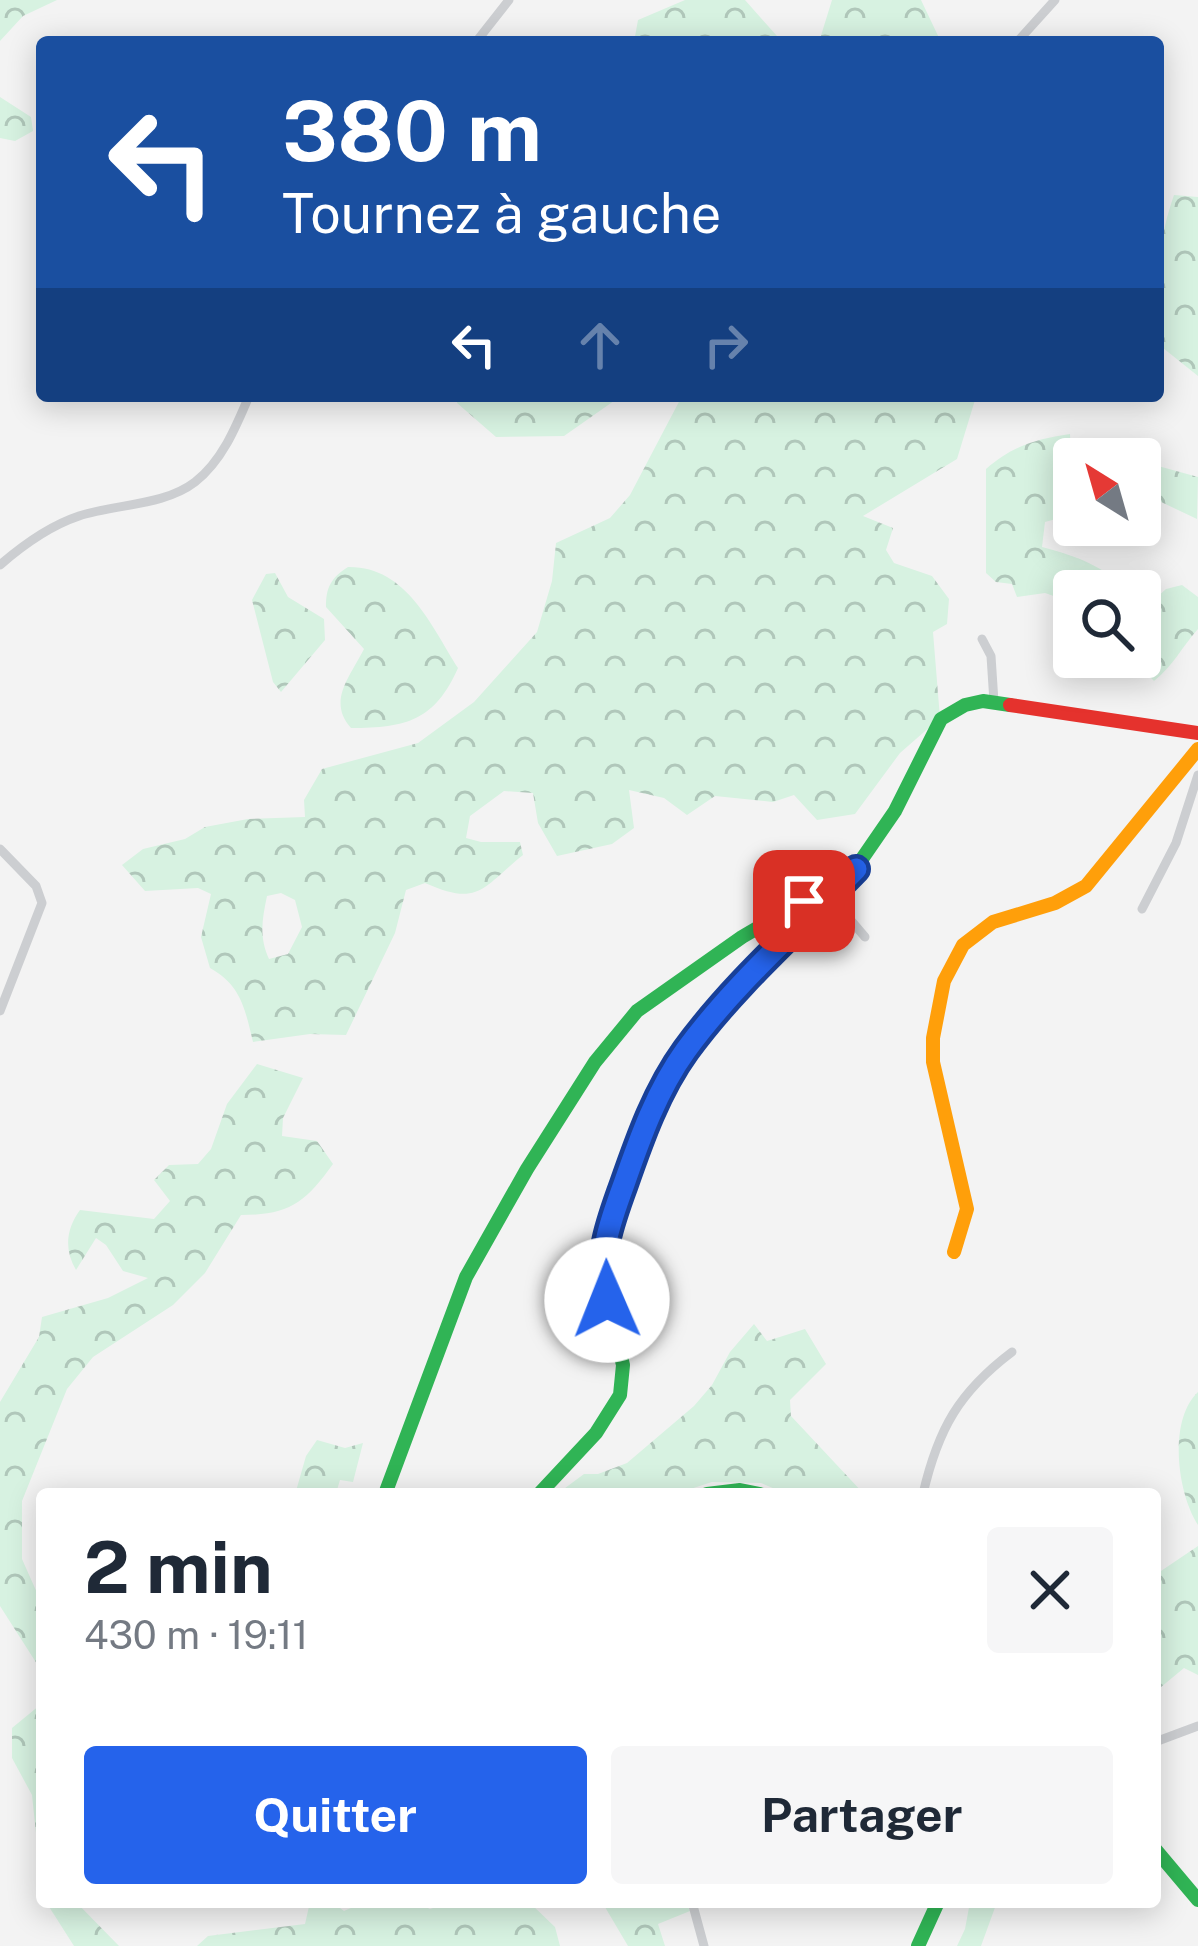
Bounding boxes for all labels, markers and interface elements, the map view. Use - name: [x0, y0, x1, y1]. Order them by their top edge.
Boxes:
- text: 380 m: [282, 81, 542, 180]
- icon: left: [84, 84, 240, 240]
- text: Tournez à gauche: [282, 182, 721, 245]
- icon: left: [441, 312, 507, 378]
- icon: ahead: [567, 312, 633, 378]
- icon: right: [693, 312, 759, 378]
- north arrow: [1053, 438, 1161, 546]
- map controls: [1053, 438, 1161, 678]
- button: search: [1053, 570, 1161, 678]
- pin: [753, 850, 855, 952]
- icon: arrive: [771, 868, 837, 934]
- position arrow: [544, 1237, 670, 1363]
- text: 2 min: [84, 1525, 273, 1609]
- button: close: [987, 1527, 1113, 1653]
- text: 430 m · 19:11: [84, 1612, 308, 1658]
- button: Quitter: [84, 1746, 587, 1884]
- button: Partager: [611, 1746, 1113, 1884]

